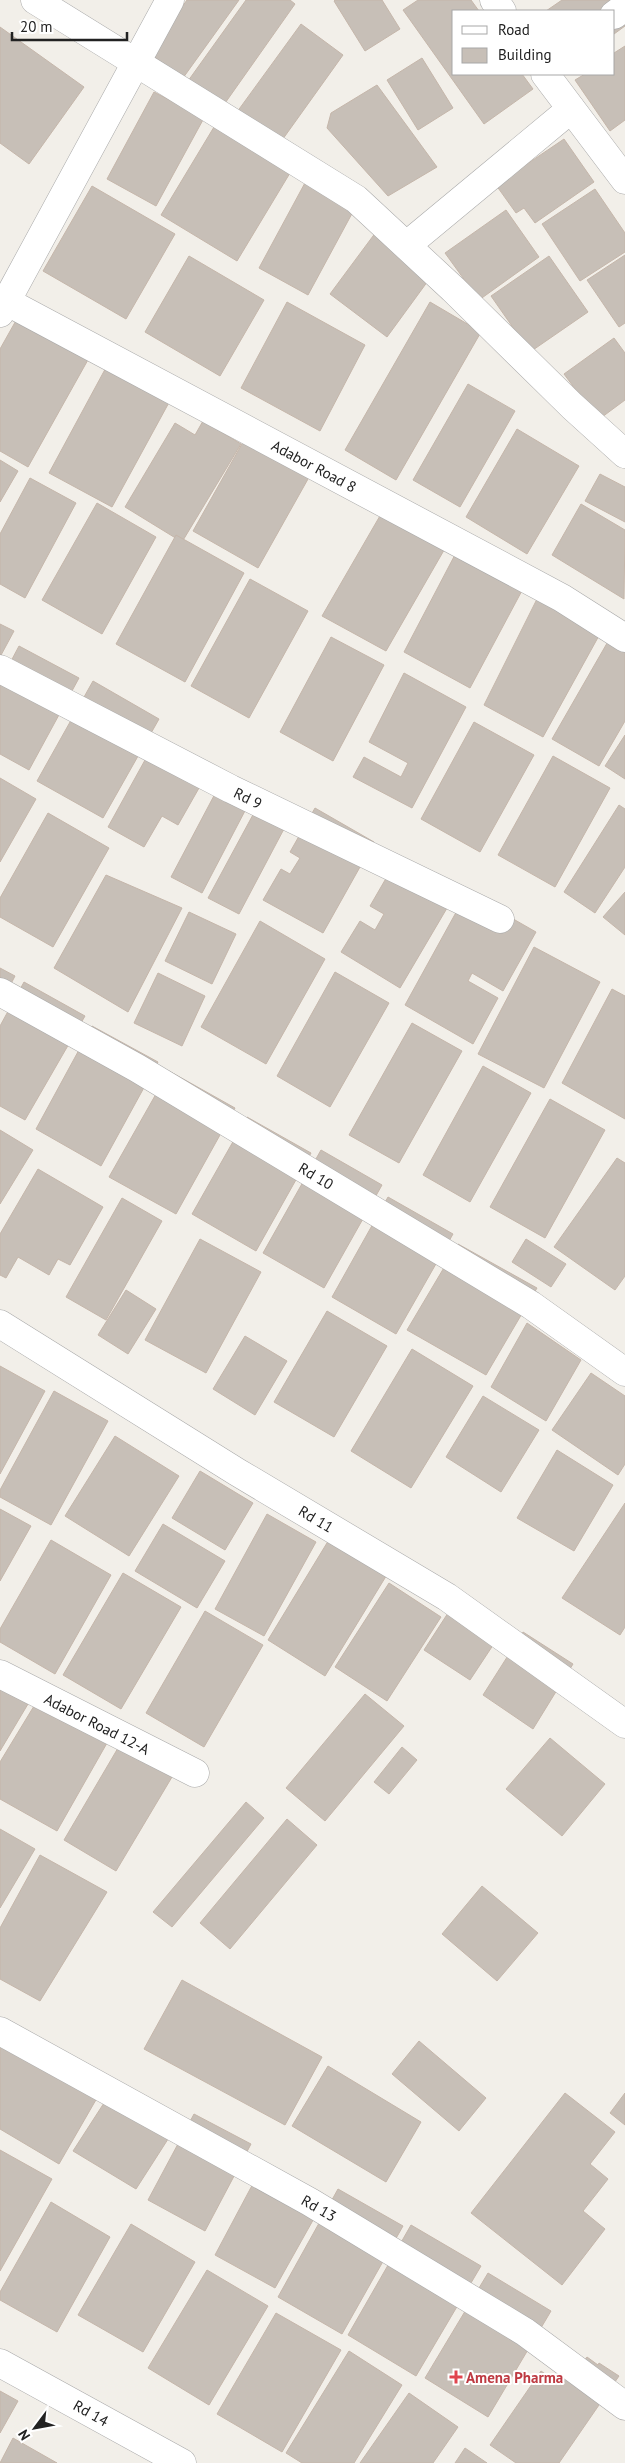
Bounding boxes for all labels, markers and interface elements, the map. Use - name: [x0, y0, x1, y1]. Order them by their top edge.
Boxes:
- scale bar: [12, 10, 128, 42]
- legend: [452, 10, 615, 75]
- text: 20 m: [20, 17, 53, 36]
- text: Road: [498, 20, 530, 39]
- text: Building: [498, 45, 552, 64]
- street label: Adabor Road 8: [268, 436, 360, 496]
- street label: Rd 9: [231, 783, 265, 813]
- street label: Rd 10: [295, 1158, 337, 1194]
- street label: Rd 11: [295, 1501, 337, 1537]
- street label: Adabor Road 12-A: [41, 1689, 153, 1759]
- street label: Rd 13: [298, 2190, 340, 2226]
- place label: Amena Pharma: [466, 2368, 563, 2387]
- marker: Amena Pharma: [450, 2371, 462, 2383]
- street label: Rd 14: [70, 2396, 112, 2430]
- north arrow: [10, 2403, 60, 2453]
- text: N: [14, 2426, 34, 2444]

